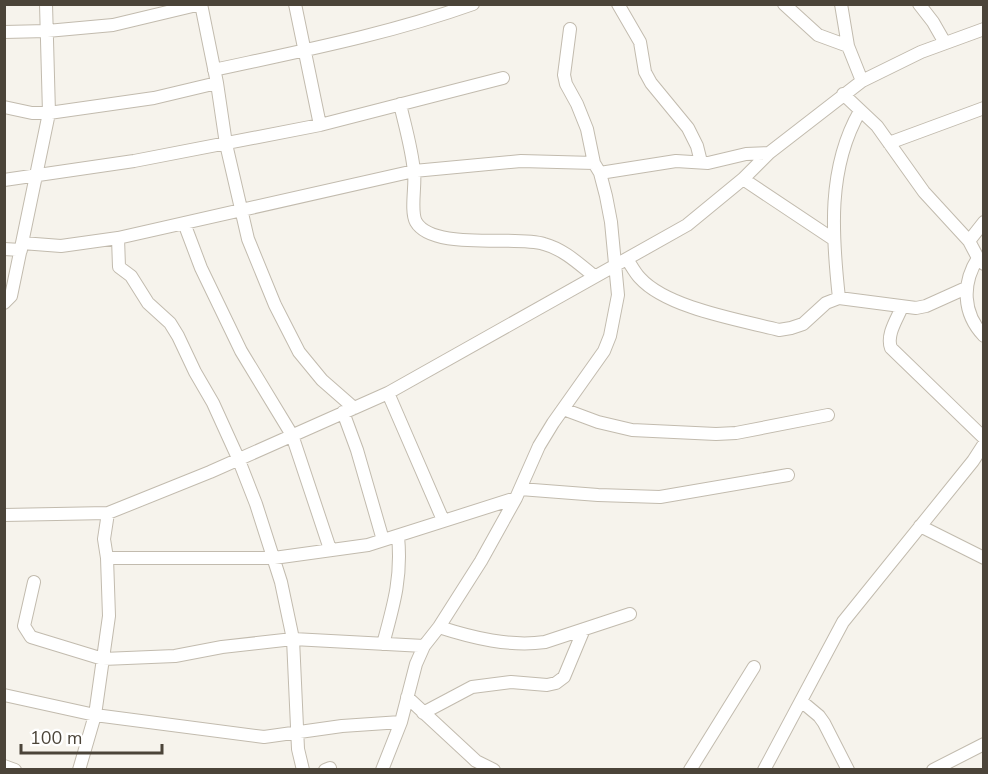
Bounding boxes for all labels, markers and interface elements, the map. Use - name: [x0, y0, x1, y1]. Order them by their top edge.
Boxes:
- scale bar: [21, 717, 162, 755]
- text: 100 m: [30, 726, 82, 750]

